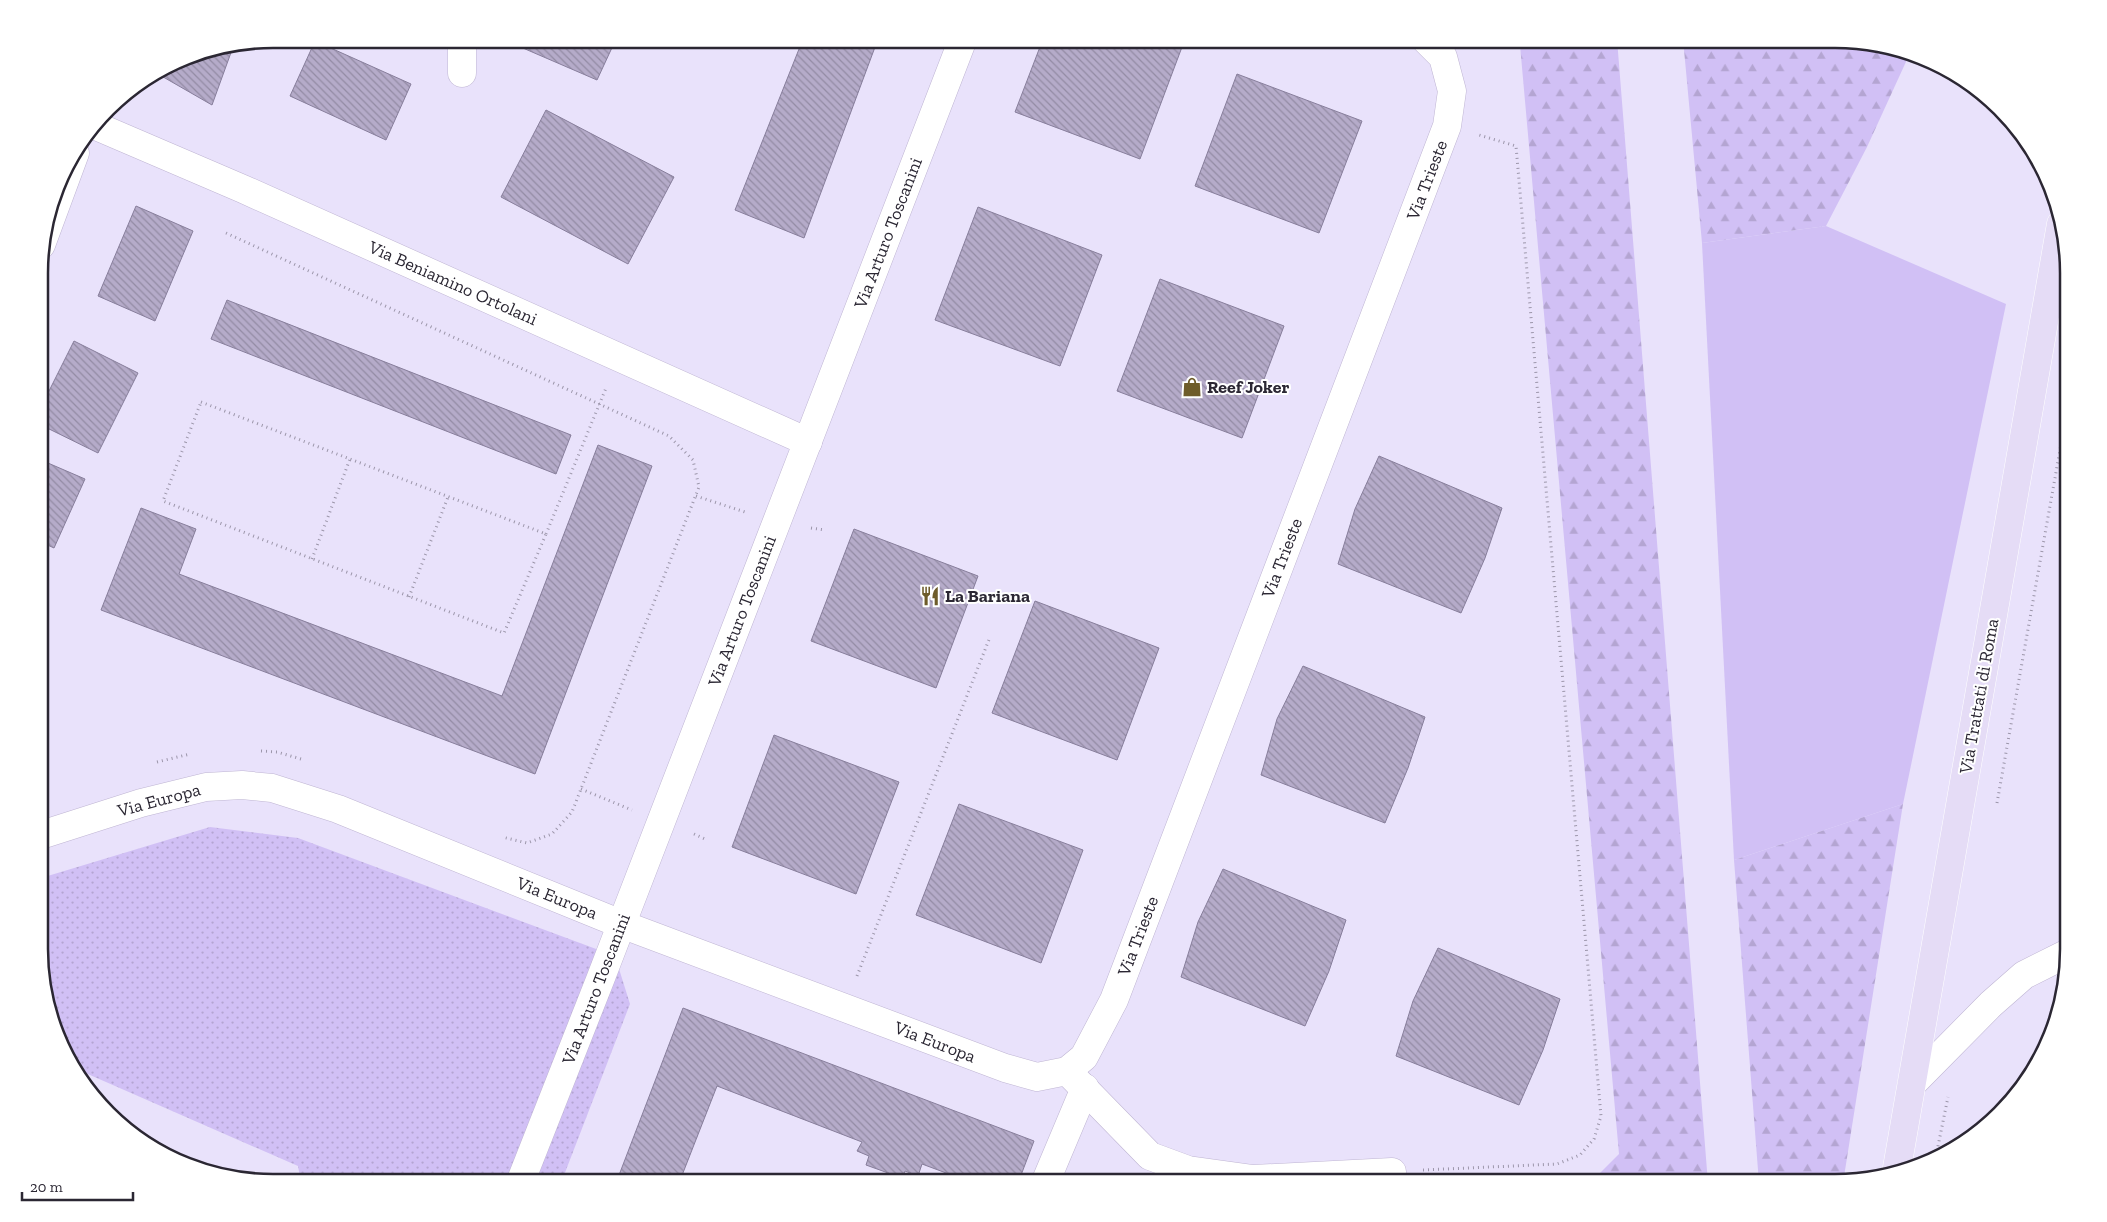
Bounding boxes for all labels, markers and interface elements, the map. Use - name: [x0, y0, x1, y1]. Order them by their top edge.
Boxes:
- street label: Via Trieste: [1401, 137, 1452, 224]
- street label: Via Arturo Toscanini: [849, 154, 927, 313]
- street label: Via Beniamino Ortolani: [364, 235, 541, 330]
- shop icon: Reef Joker: [1181, 376, 1203, 398]
- place label: Reef Joker: [1207, 376, 1289, 398]
- street label: Via Trieste: [1256, 515, 1307, 602]
- street label: Via Arturo Toscanini: [703, 532, 781, 691]
- restaurant icon: La Bariana: [919, 585, 941, 607]
- place label: La Bariana: [945, 585, 1030, 607]
- street label: Via Trattati di Roma: [1954, 616, 2004, 776]
- street label: Via Europa: [114, 778, 203, 822]
- street label: Via Europa: [512, 871, 601, 924]
- street label: Via Trieste: [1112, 893, 1163, 980]
- street label: Via Arturo Toscanini: [557, 910, 635, 1069]
- street label: Via Europa: [890, 1016, 979, 1068]
- scale bar: [22, 1170, 134, 1202]
- text: 20 m: [30, 1178, 63, 1196]

